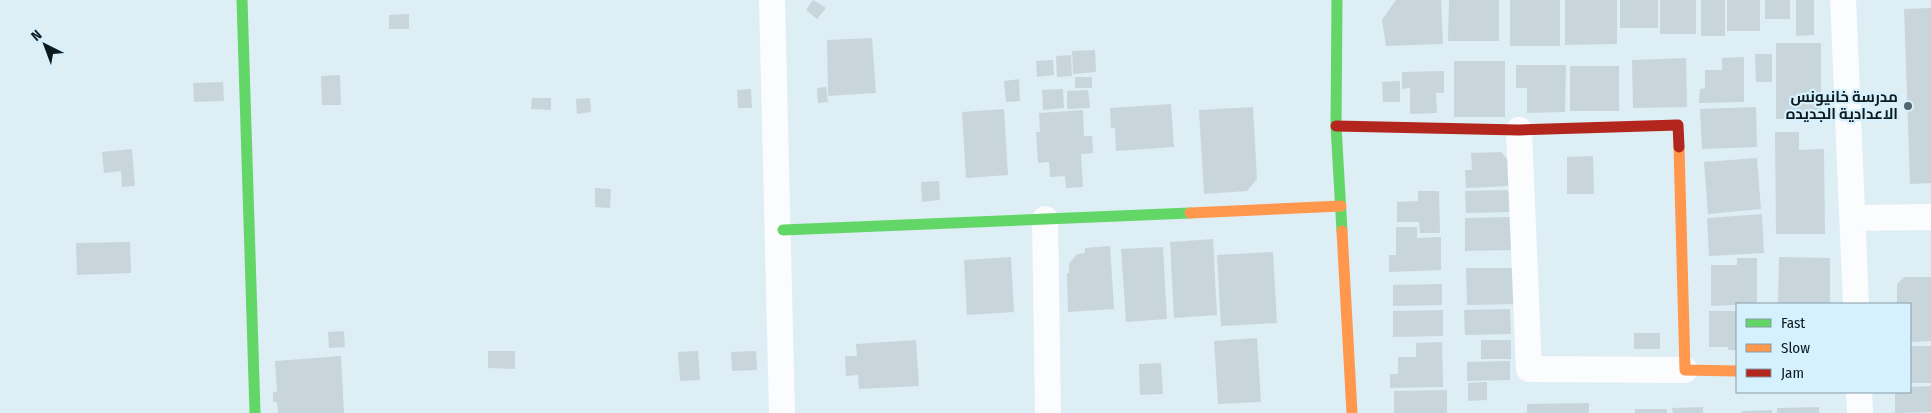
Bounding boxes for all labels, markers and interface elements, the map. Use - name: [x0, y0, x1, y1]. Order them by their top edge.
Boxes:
- north arrow: [20, 20, 70, 70]
- text: N: [28, 27, 45, 45]
- place label: مدرسة خانيونس الاعدادية الجديده: [1786, 88, 1898, 123]
- marker: مدرسة خانيونس الاعدادية الجديده: [1902, 100, 1914, 112]
- legend: [1736, 303, 1911, 393]
- text: Fast: [1781, 314, 1805, 332]
- text: Slow: [1781, 339, 1810, 357]
- text: Jam: [1781, 364, 1804, 382]

